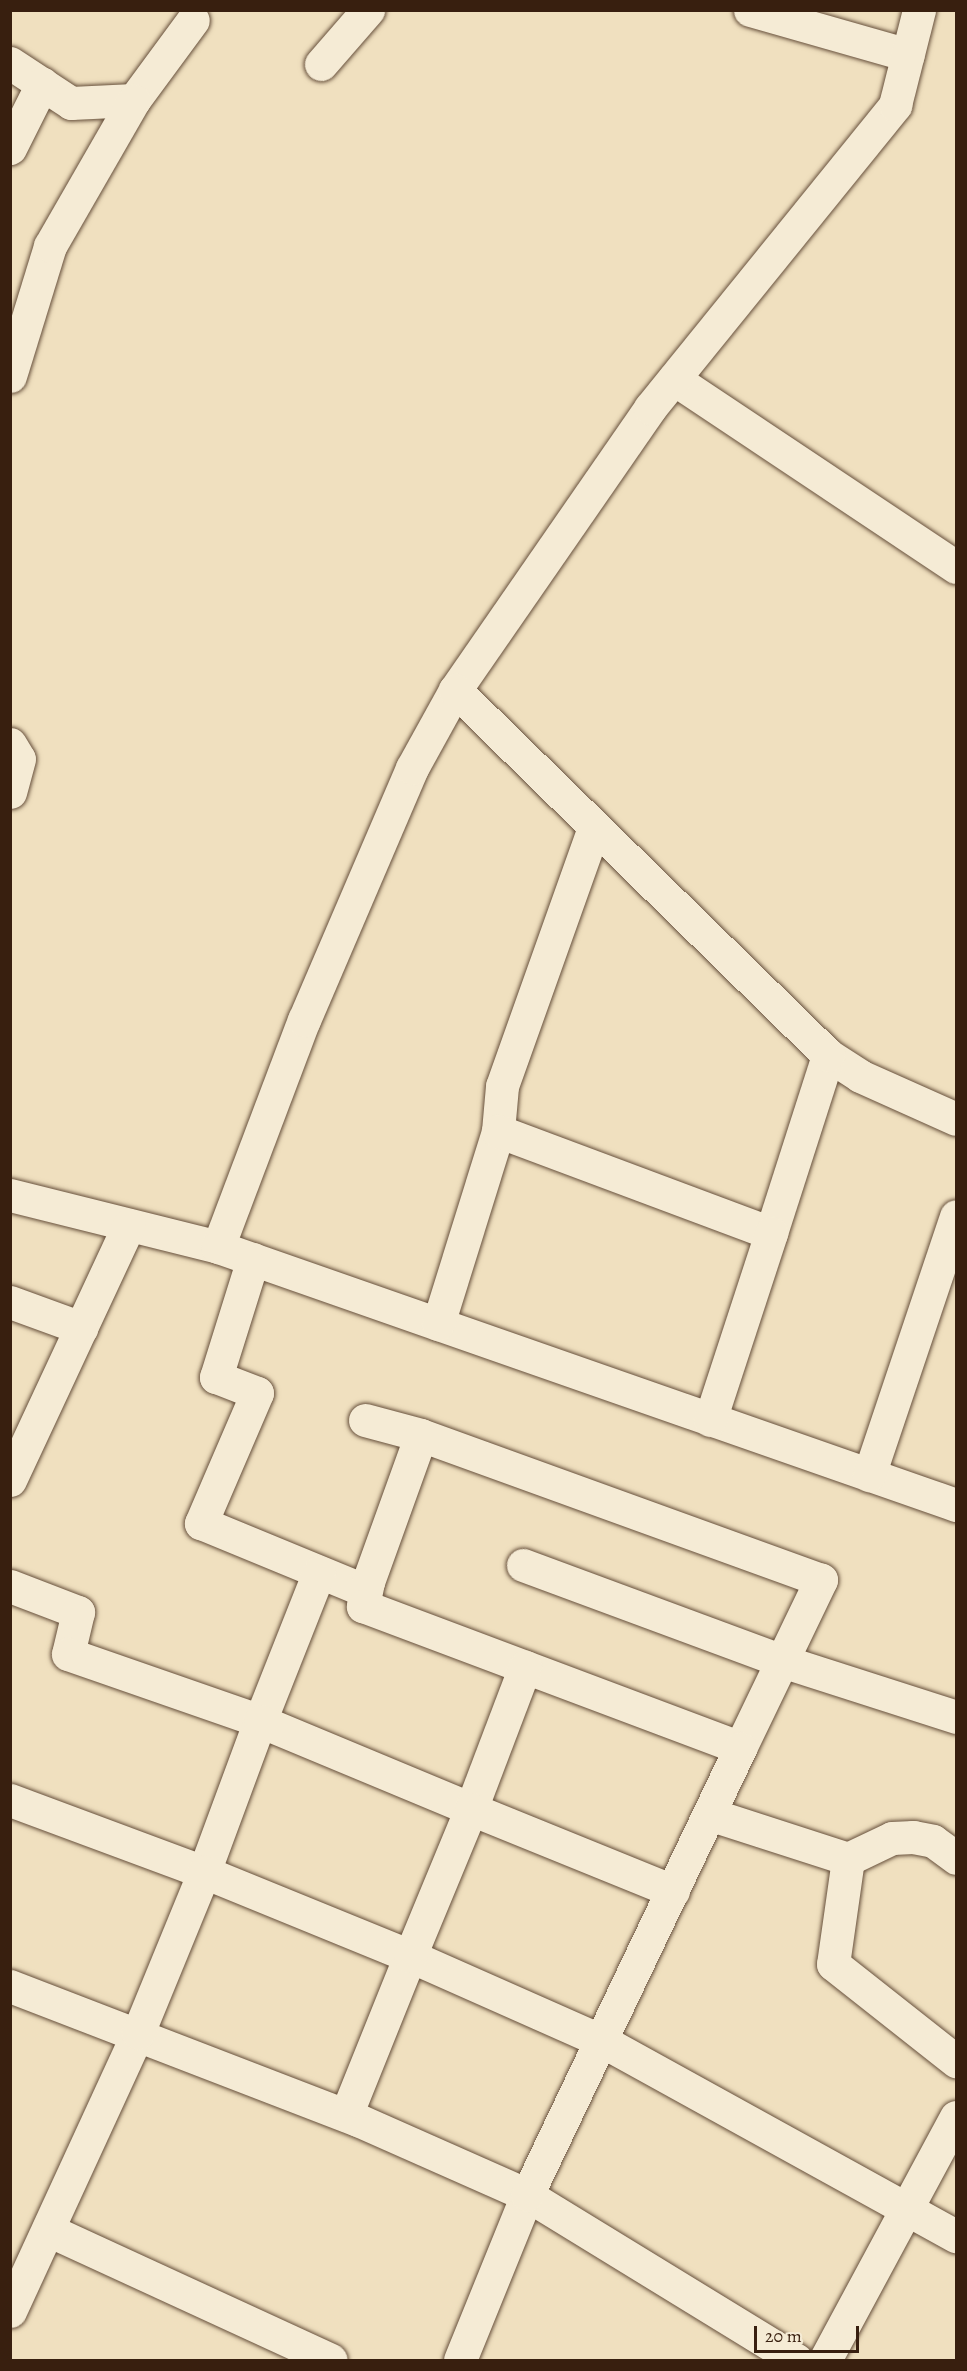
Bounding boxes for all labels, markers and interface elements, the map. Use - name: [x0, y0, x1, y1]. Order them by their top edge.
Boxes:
- scale bar: [757, 2314, 862, 2352]
- text: 20 m: [765, 2324, 802, 2348]

